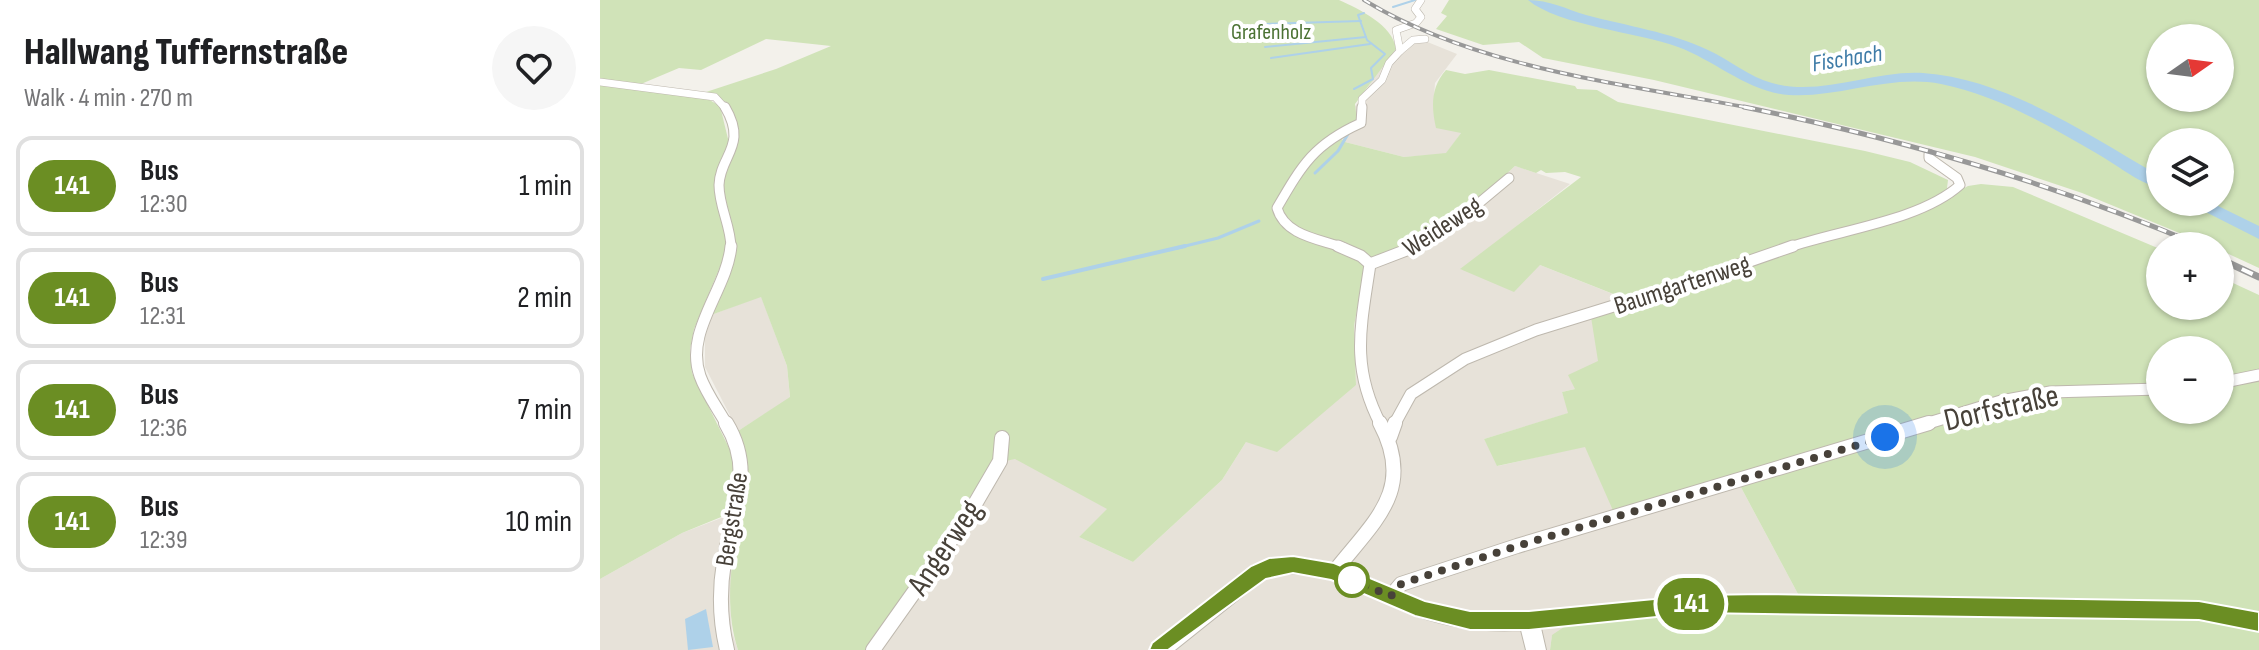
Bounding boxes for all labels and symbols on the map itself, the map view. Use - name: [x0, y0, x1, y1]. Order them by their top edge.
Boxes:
- park label: Grafenholz: [1231, 19, 1311, 46]
- north arrow: [2146, 24, 2234, 112]
- water label: Fischach: [1810, 39, 1884, 78]
- street label: Weideweg: [1397, 190, 1488, 264]
- street label: Baumgartenweg: [1610, 249, 1755, 322]
- street label: Dorfstraße: [1940, 376, 2062, 441]
- your location: [1865, 417, 1905, 457]
- street label: Bergstraße: [710, 470, 755, 569]
- street label: Angerweg: [899, 493, 991, 604]
- unlabelled marker: [1335, 563, 1369, 597]
- line badge: 141: [1645, 578, 1737, 630]

